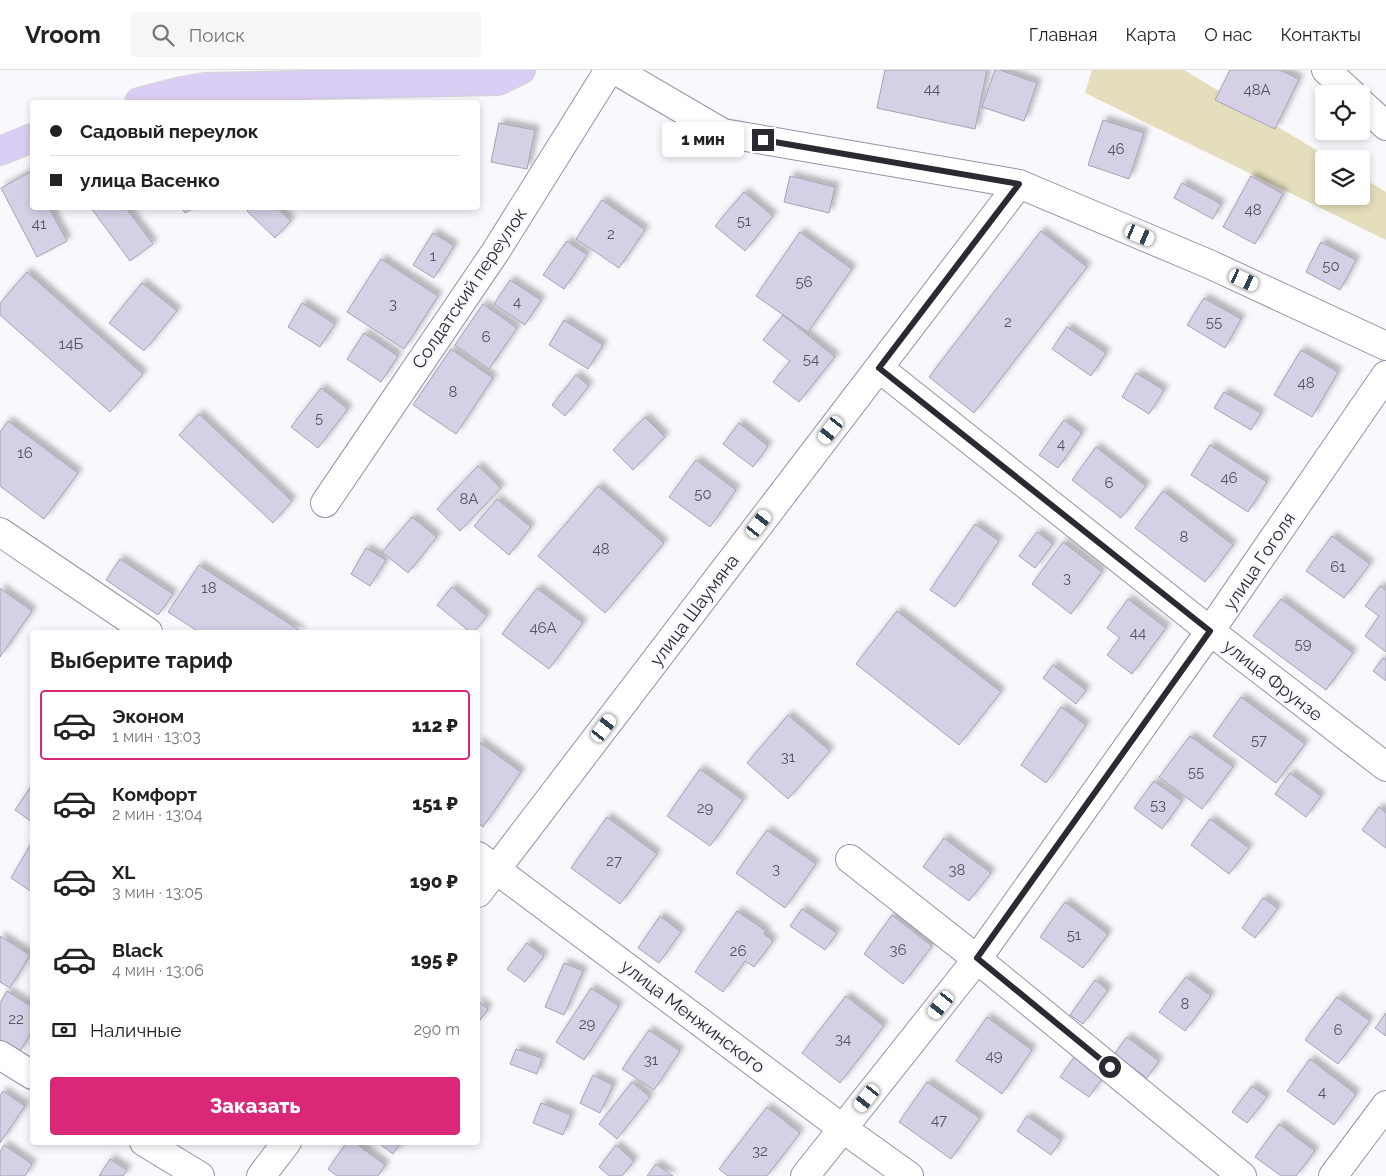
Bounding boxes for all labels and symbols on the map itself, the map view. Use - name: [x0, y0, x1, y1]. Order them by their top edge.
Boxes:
- house number: 44: [924, 80, 940, 98]
- house number: 48А: [1243, 81, 1271, 99]
- callout: 1 мин: [663, 122, 746, 158]
- route end: [752, 129, 774, 151]
- house number: 46: [1107, 140, 1125, 158]
- house number: 48: [1244, 201, 1262, 219]
- street label: Солдатский переулок: [407, 204, 531, 372]
- house number: 51: [737, 212, 752, 230]
- house number: 41: [32, 215, 47, 233]
- car: [1123, 222, 1156, 248]
- house number: 2: [607, 225, 615, 243]
- house number: 1: [430, 247, 437, 265]
- house number: 50: [1322, 257, 1340, 275]
- car: [1227, 267, 1260, 293]
- house number: 56: [795, 273, 813, 291]
- house number: 4: [513, 293, 521, 311]
- house number: 3: [389, 295, 397, 313]
- house number: 2: [1004, 313, 1012, 331]
- house number: 55: [1206, 313, 1222, 331]
- house number: 6: [481, 328, 491, 346]
- house number: 14Б: [59, 335, 83, 353]
- house number: 54: [803, 350, 819, 368]
- house number: 48: [1297, 374, 1315, 392]
- house number: 8: [449, 383, 458, 401]
- house number: 5: [315, 409, 323, 427]
- car: [815, 414, 846, 446]
- house number: 4: [1057, 435, 1065, 453]
- house number: 16: [17, 444, 33, 462]
- house number: 46: [1220, 469, 1238, 487]
- house number: 6: [1104, 474, 1114, 492]
- house number: 50: [694, 485, 712, 503]
- house number: 8А: [460, 490, 478, 508]
- car: [743, 508, 774, 540]
- street label: улица Гоголя: [1219, 508, 1299, 614]
- house number: 8: [1180, 528, 1189, 546]
- house number: 48: [592, 540, 610, 558]
- street label: улица Шаумяна: [645, 550, 743, 670]
- house number: 61: [1330, 558, 1346, 576]
- house number: 3: [1063, 569, 1071, 587]
- house number: 18: [201, 579, 217, 597]
- house number: 46А: [529, 619, 557, 637]
- house number: 44: [1130, 624, 1146, 642]
- street label: улица Фрунзе: [1219, 635, 1327, 725]
- house number: 59: [1295, 635, 1312, 653]
- car: [588, 712, 619, 744]
- house number: 57: [1251, 731, 1267, 749]
- house number: 31: [781, 748, 796, 766]
- house number: 55: [1188, 763, 1204, 781]
- house number: 53: [1150, 796, 1166, 814]
- house number: 29: [697, 799, 714, 817]
- house number: 27: [606, 852, 622, 870]
- house number: 3: [772, 860, 780, 878]
- house number: 38: [949, 861, 966, 879]
- house number: 51: [1067, 926, 1082, 944]
- house number: 36: [889, 941, 907, 959]
- house number: 26: [730, 942, 746, 960]
- street label: улица Менжинского: [617, 955, 769, 1077]
- car: [925, 989, 956, 1021]
- house number: 8: [1181, 995, 1190, 1013]
- house number: 22: [8, 1010, 24, 1028]
- house number: 29: [579, 1015, 596, 1033]
- house number: 6: [1333, 1021, 1343, 1039]
- house number: 34: [835, 1030, 851, 1048]
- house number: 49: [986, 1047, 1003, 1065]
- house number: 31: [644, 1051, 659, 1069]
- route start: [1099, 1056, 1121, 1078]
- car: [851, 1082, 882, 1114]
- house number: 4: [1318, 1083, 1326, 1101]
- house number: 47: [931, 1111, 947, 1129]
- house number: 32: [752, 1142, 768, 1160]

